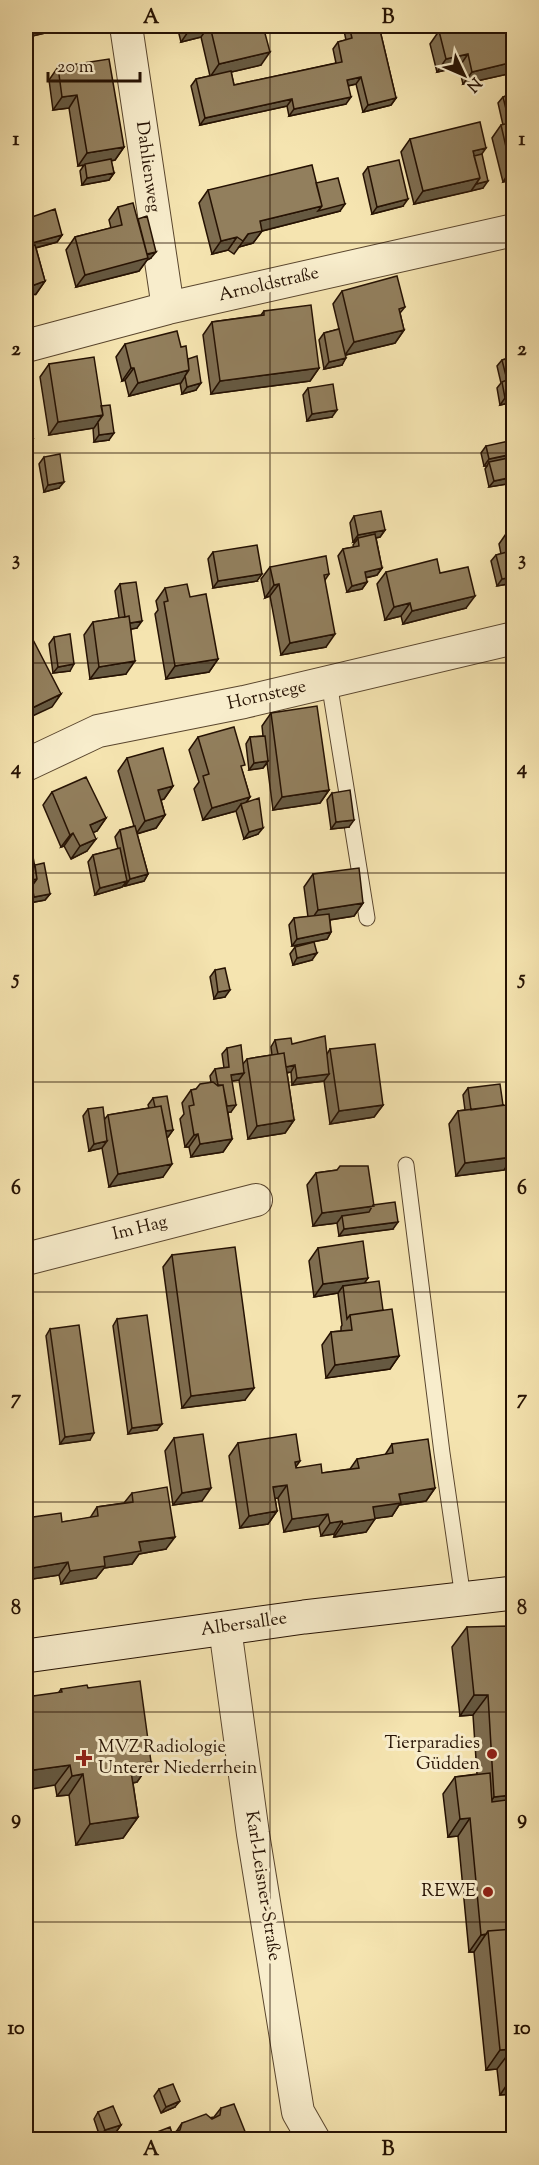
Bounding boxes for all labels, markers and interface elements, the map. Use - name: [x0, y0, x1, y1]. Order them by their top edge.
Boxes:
- text: A: [143, 4, 160, 33]
- text: B: [382, 4, 395, 33]
- scale bar: [48, 45, 140, 83]
- north arrow: [434, 45, 494, 105]
- text: 20 m: [57, 55, 94, 81]
- text: N: [460, 71, 486, 96]
- street label: Dahlienweg: [128, 120, 166, 214]
- text: 1: [13, 126, 20, 155]
- text: 1: [519, 126, 526, 155]
- street label: Arnoldstraße: [216, 261, 322, 309]
- text: 2: [11, 336, 21, 365]
- text: 2: [517, 336, 527, 365]
- text: 3: [12, 546, 20, 575]
- text: 3: [518, 546, 526, 575]
- street label: Hornstege: [225, 674, 309, 718]
- text: 4: [10, 755, 21, 784]
- text: 4: [516, 755, 527, 784]
- text: 5: [11, 965, 20, 994]
- text: 5: [517, 965, 526, 994]
- text: 6: [11, 1175, 21, 1204]
- text: 6: [517, 1175, 527, 1204]
- street label: Im Hag: [110, 1210, 170, 1248]
- text: 7: [11, 1385, 22, 1414]
- text: 7: [517, 1385, 528, 1414]
- text: 8: [11, 1595, 21, 1624]
- text: 8: [517, 1595, 527, 1624]
- street label: Albersallee: [199, 1606, 289, 1644]
- place label: Tierparadies Güdden: [385, 1731, 480, 1778]
- place label: MVZ Radiologie Unterer Niederrhein: [98, 1735, 258, 1782]
- marker: Tierparadies Güdden: [485, 1747, 499, 1761]
- marker: MVZ Radiologie Unterer Niederrhein: [75, 1749, 93, 1767]
- text: 9: [11, 1805, 21, 1834]
- text: 9: [517, 1805, 527, 1834]
- street label: Karl-Leisner-Straße: [237, 1809, 287, 1963]
- place label: REWE: [421, 1879, 476, 1905]
- marker: REWE: [481, 1885, 495, 1899]
- text: 10: [7, 2015, 25, 2044]
- text: 10: [513, 2015, 531, 2044]
- text: A: [143, 2136, 160, 2165]
- text: B: [382, 2136, 395, 2165]

